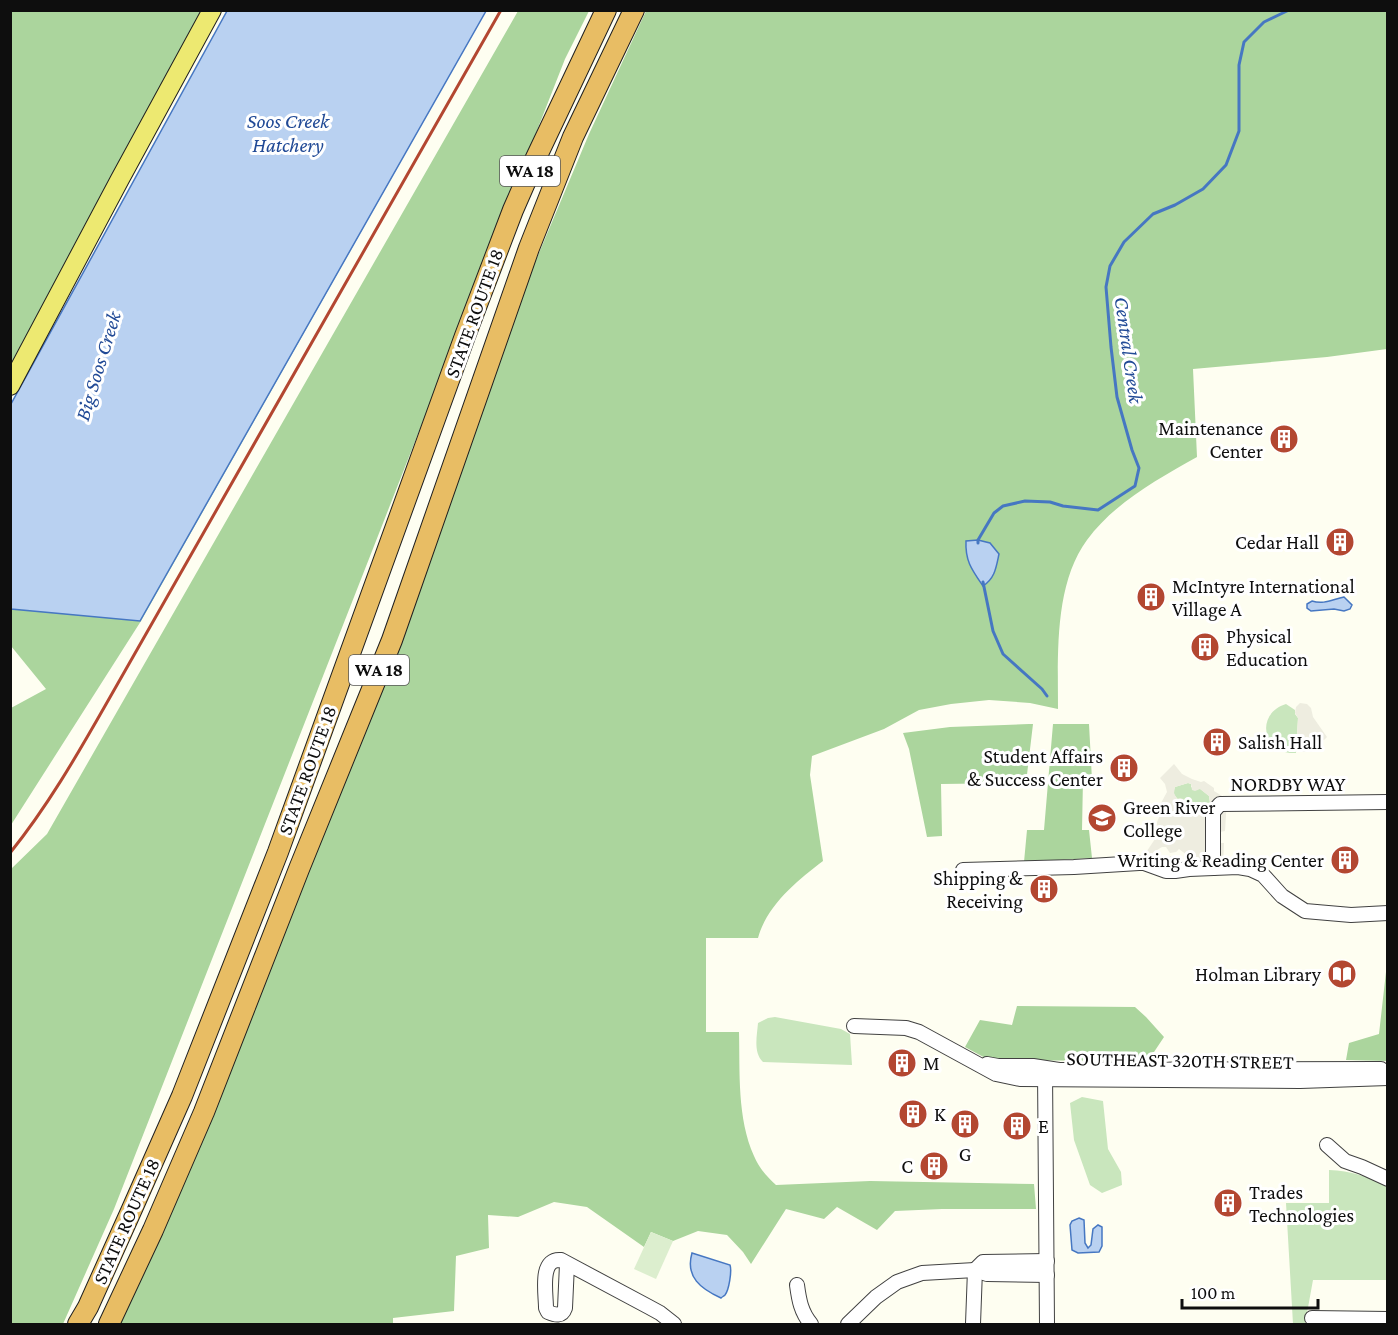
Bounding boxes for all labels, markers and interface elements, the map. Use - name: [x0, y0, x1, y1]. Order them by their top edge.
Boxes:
- water label: Soos Creek Hatchery: [247, 109, 330, 157]
- road number: WA 18: [500, 156, 560, 186]
- street label: STATE ROUTE 18: [440, 245, 508, 381]
- water label: Central Creek: [1110, 295, 1148, 406]
- water label: Big Soos Creek: [70, 308, 126, 424]
- place label: Maintenance Center: [1158, 417, 1263, 462]
- building icon: Maintenance Center: [1268, 423, 1300, 455]
- building icon: Cedar Hall: [1324, 526, 1356, 558]
- place label: Cedar Hall: [1235, 531, 1319, 553]
- place label: McIntyre International Village A: [1172, 575, 1355, 621]
- building icon: McIntyre International Village A: [1135, 581, 1167, 613]
- place label: Physical Education: [1226, 625, 1308, 670]
- building icon: Physical Education: [1189, 631, 1221, 663]
- road number: WA 18: [349, 655, 409, 685]
- street label: STATE ROUTE 18: [273, 702, 341, 838]
- building icon: Salish Hall: [1201, 726, 1233, 758]
- place label: Salish Hall: [1238, 731, 1322, 753]
- place label: Student Affairs & Success Center: [967, 745, 1103, 790]
- building icon: Student Affairs & Success Center: [1108, 752, 1140, 784]
- street label: NORDBY WAY: [1231, 773, 1346, 795]
- place label: Green River College: [1123, 796, 1216, 842]
- school or university icon: Green River College: [1086, 802, 1118, 834]
- building icon: Writing & Reading Center: [1329, 844, 1361, 876]
- place label: Writing & Reading Center: [1117, 849, 1324, 872]
- place label: Shipping & Receiving: [933, 867, 1024, 913]
- building icon: Shipping & Receiving: [1028, 873, 1060, 905]
- library icon: Holman Library: [1326, 958, 1358, 990]
- place label: Holman Library: [1195, 963, 1322, 986]
- building icon: M: [886, 1047, 918, 1079]
- street label: SOUTHEAST 320TH STREET: [1066, 1047, 1294, 1073]
- place label: M: [923, 1052, 940, 1074]
- building icon: K: [897, 1098, 929, 1130]
- place label: K: [934, 1103, 946, 1125]
- building icon: G: [949, 1108, 981, 1140]
- building icon: E: [1001, 1110, 1033, 1142]
- place label: E: [1038, 1115, 1049, 1137]
- place label: G: [959, 1143, 971, 1165]
- building icon: C: [918, 1150, 950, 1182]
- street label: STATE ROUTE 18: [88, 1155, 164, 1287]
- place label: C: [901, 1155, 913, 1177]
- place label: Trades Technologies: [1249, 1181, 1354, 1227]
- building icon: Trades Technologies: [1212, 1187, 1244, 1219]
- scale bar: [1182, 1272, 1318, 1310]
- text: 100 m: [1191, 1283, 1236, 1303]

